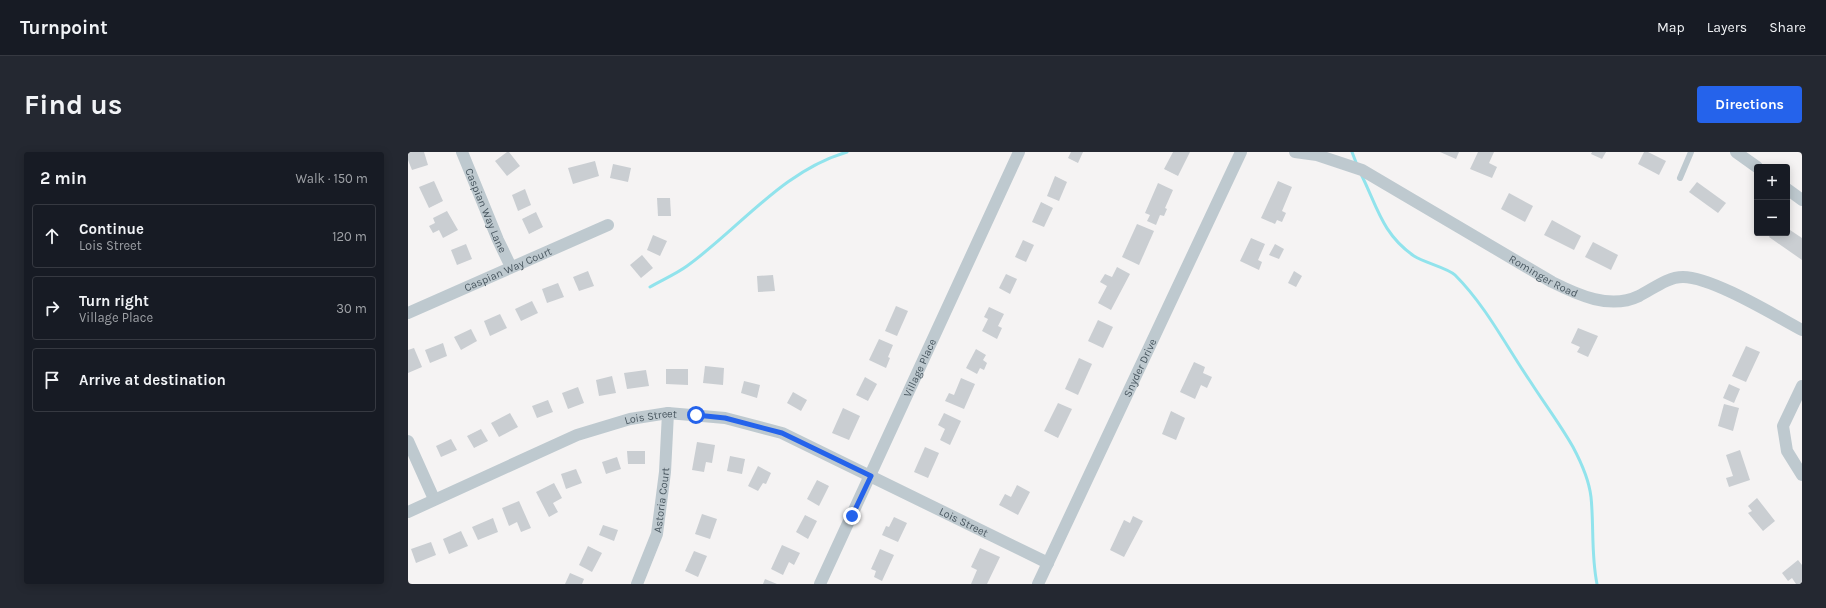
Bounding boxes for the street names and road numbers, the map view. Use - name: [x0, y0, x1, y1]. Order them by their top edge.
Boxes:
- street label: Caspian Way Lane: [462, 166, 509, 255]
- street label: Caspian Way Court: [462, 245, 554, 295]
- street label: Rominger Road: [1507, 252, 1580, 300]
- street label: Village Place: [901, 336, 939, 399]
- street label: Snyder Drive: [1121, 336, 1160, 399]
- street label: Lois Street: [623, 407, 677, 427]
- street label: Astoria Court: [651, 467, 672, 534]
- street label: Lois Street: [937, 505, 990, 540]

